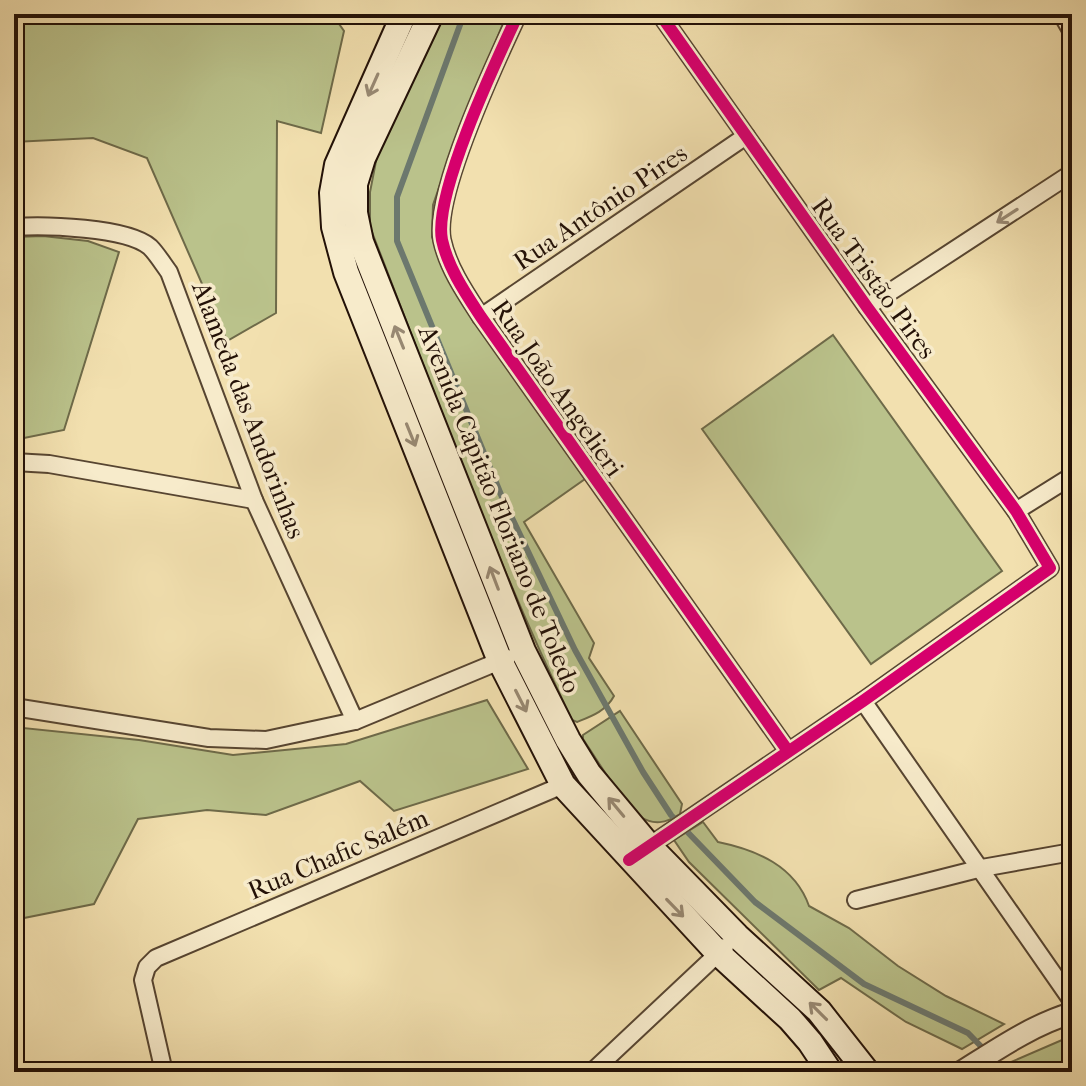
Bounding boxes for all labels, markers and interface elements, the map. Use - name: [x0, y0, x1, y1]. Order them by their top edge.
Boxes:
- one-way arrow: [364, 73, 379, 97]
- street label: Rua Antônio Pires: [508, 138, 693, 277]
- street label: Rua Tristão Pires: [805, 192, 942, 365]
- one-way arrow: [996, 207, 1018, 224]
- street label: Alameda das Andorinhas: [185, 276, 312, 543]
- street label: Rua João Angelieri: [485, 294, 630, 483]
- street label: Avenida Capitão Floriano de Toledo: [411, 320, 588, 697]
- one-way arrow: [391, 325, 405, 350]
- one-way arrow: [405, 422, 419, 447]
- one-way arrow: [486, 566, 501, 591]
- one-way arrow: [513, 689, 529, 713]
- one-way arrow: [607, 797, 625, 817]
- street label: Rua Chafic Salém: [243, 802, 434, 907]
- one-way arrow: [665, 898, 684, 918]
- one-way arrow: [809, 1001, 828, 1021]

